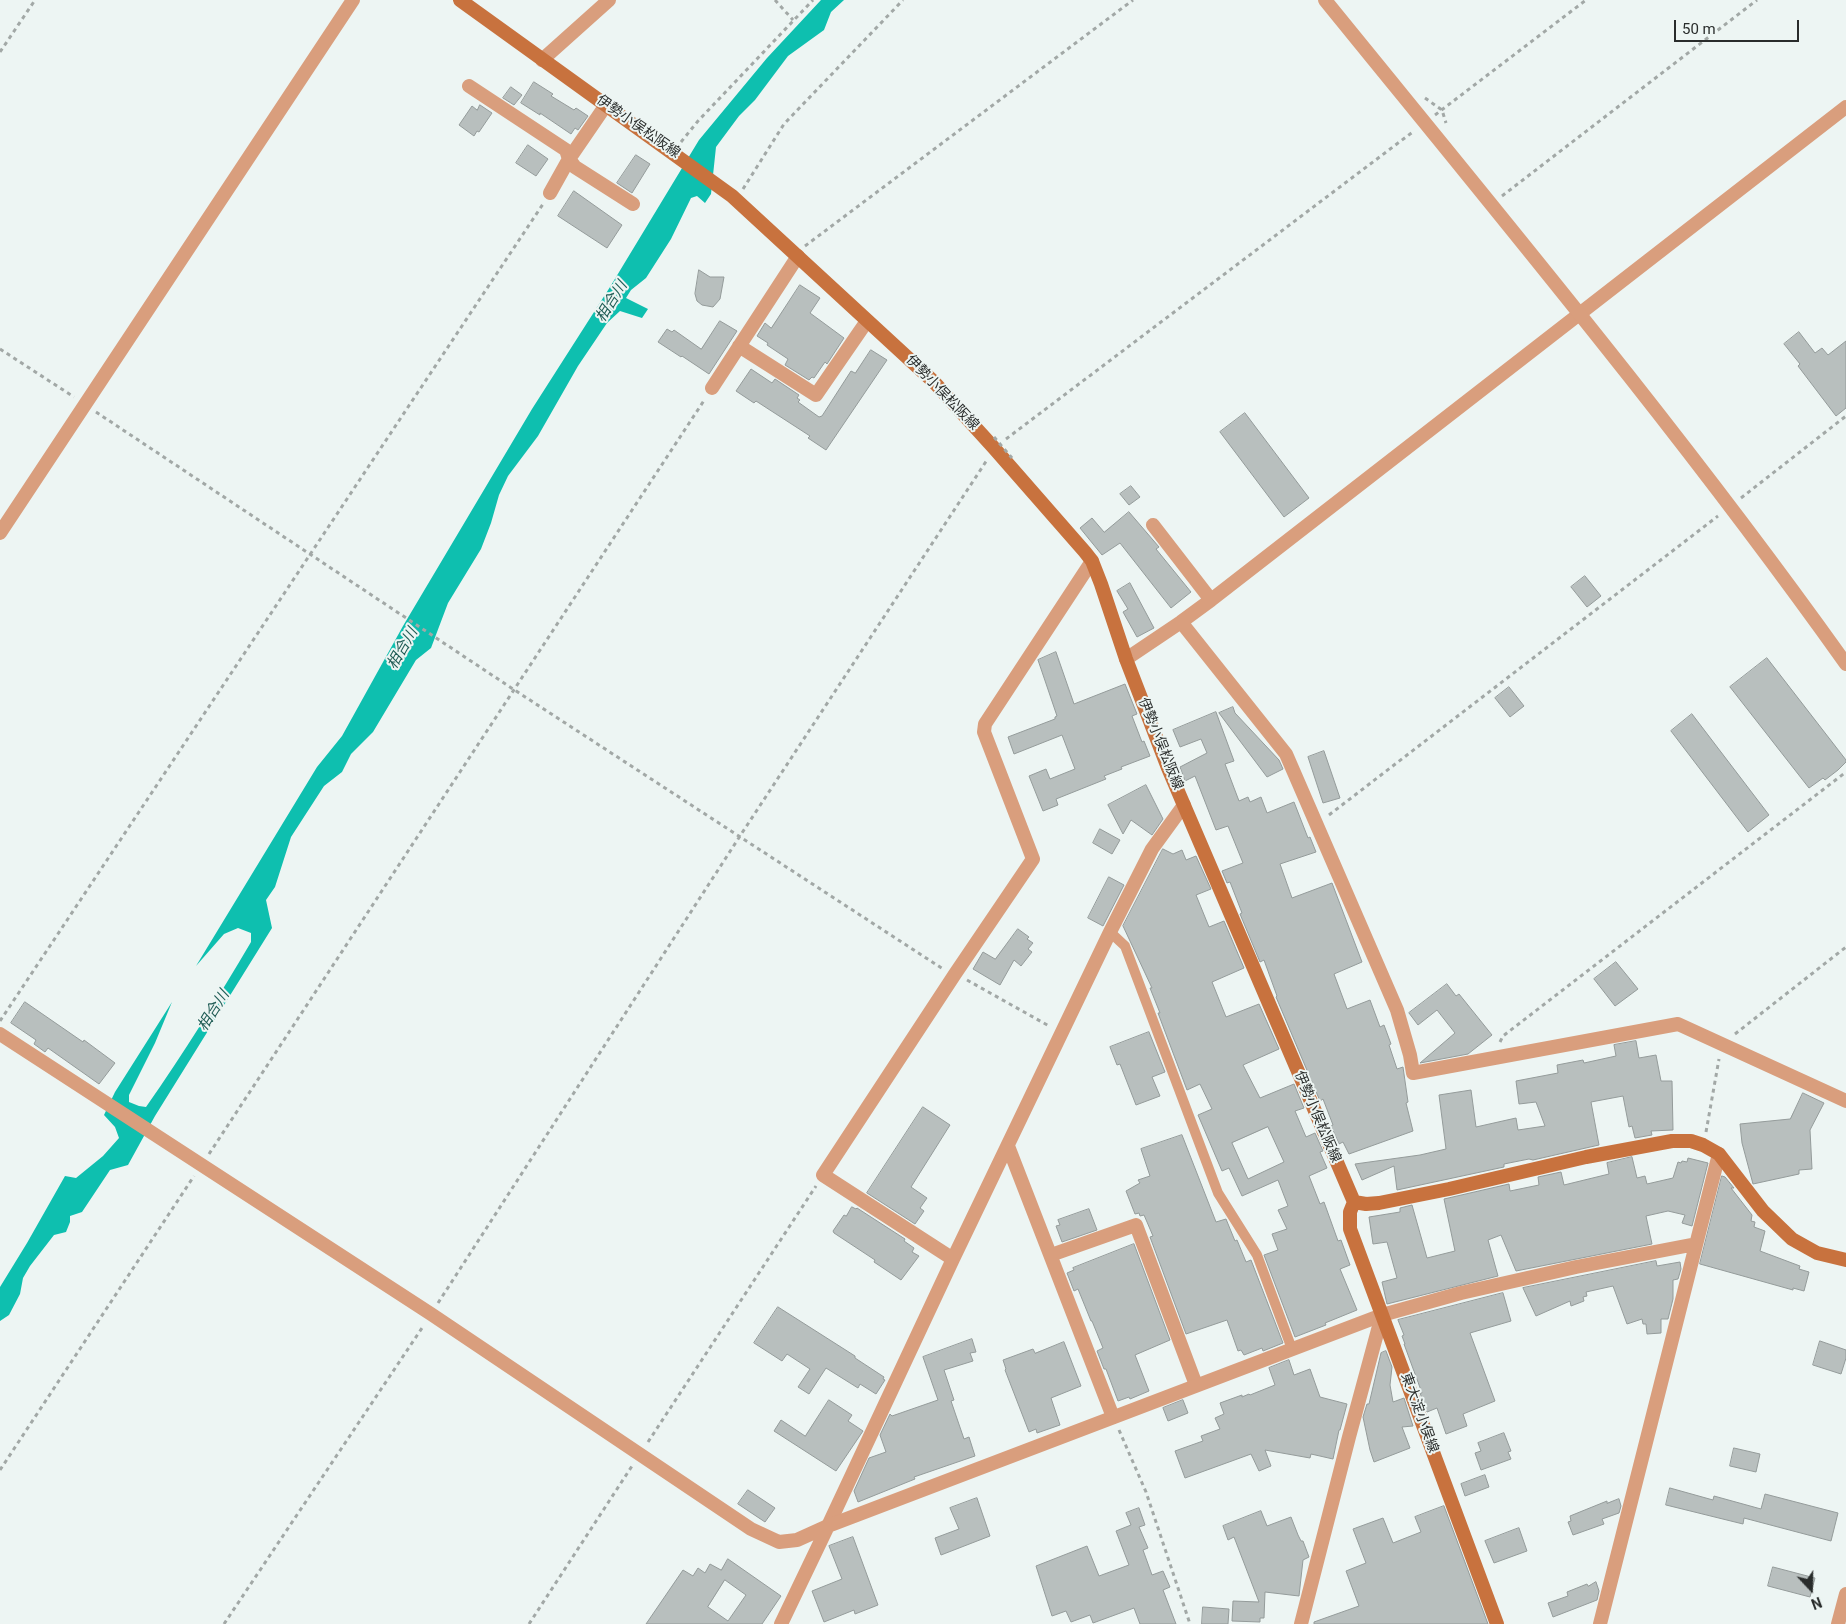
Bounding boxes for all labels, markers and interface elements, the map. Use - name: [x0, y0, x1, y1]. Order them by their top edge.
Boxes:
- scale bar: [1676, 10, 1801, 42]
- text: 50 m: [1682, 20, 1716, 38]
- street label: 伊勢小俣松阪線: [593, 92, 683, 162]
- water label: 相合川: [592, 278, 632, 326]
- street label: 伊勢小俣松阪線: [902, 352, 982, 434]
- water label: 相合川: [384, 625, 422, 673]
- street label: 伊勢小俣松阪線: [1134, 695, 1186, 793]
- water label: 相合川: [194, 987, 234, 1035]
- street label: 伊勢小俣松阪線: [1290, 1069, 1344, 1165]
- street label: 東大淀小俣線: [1397, 1371, 1441, 1455]
- north arrow: [1786, 1564, 1836, 1614]
- text: N: [1809, 1594, 1824, 1612]

